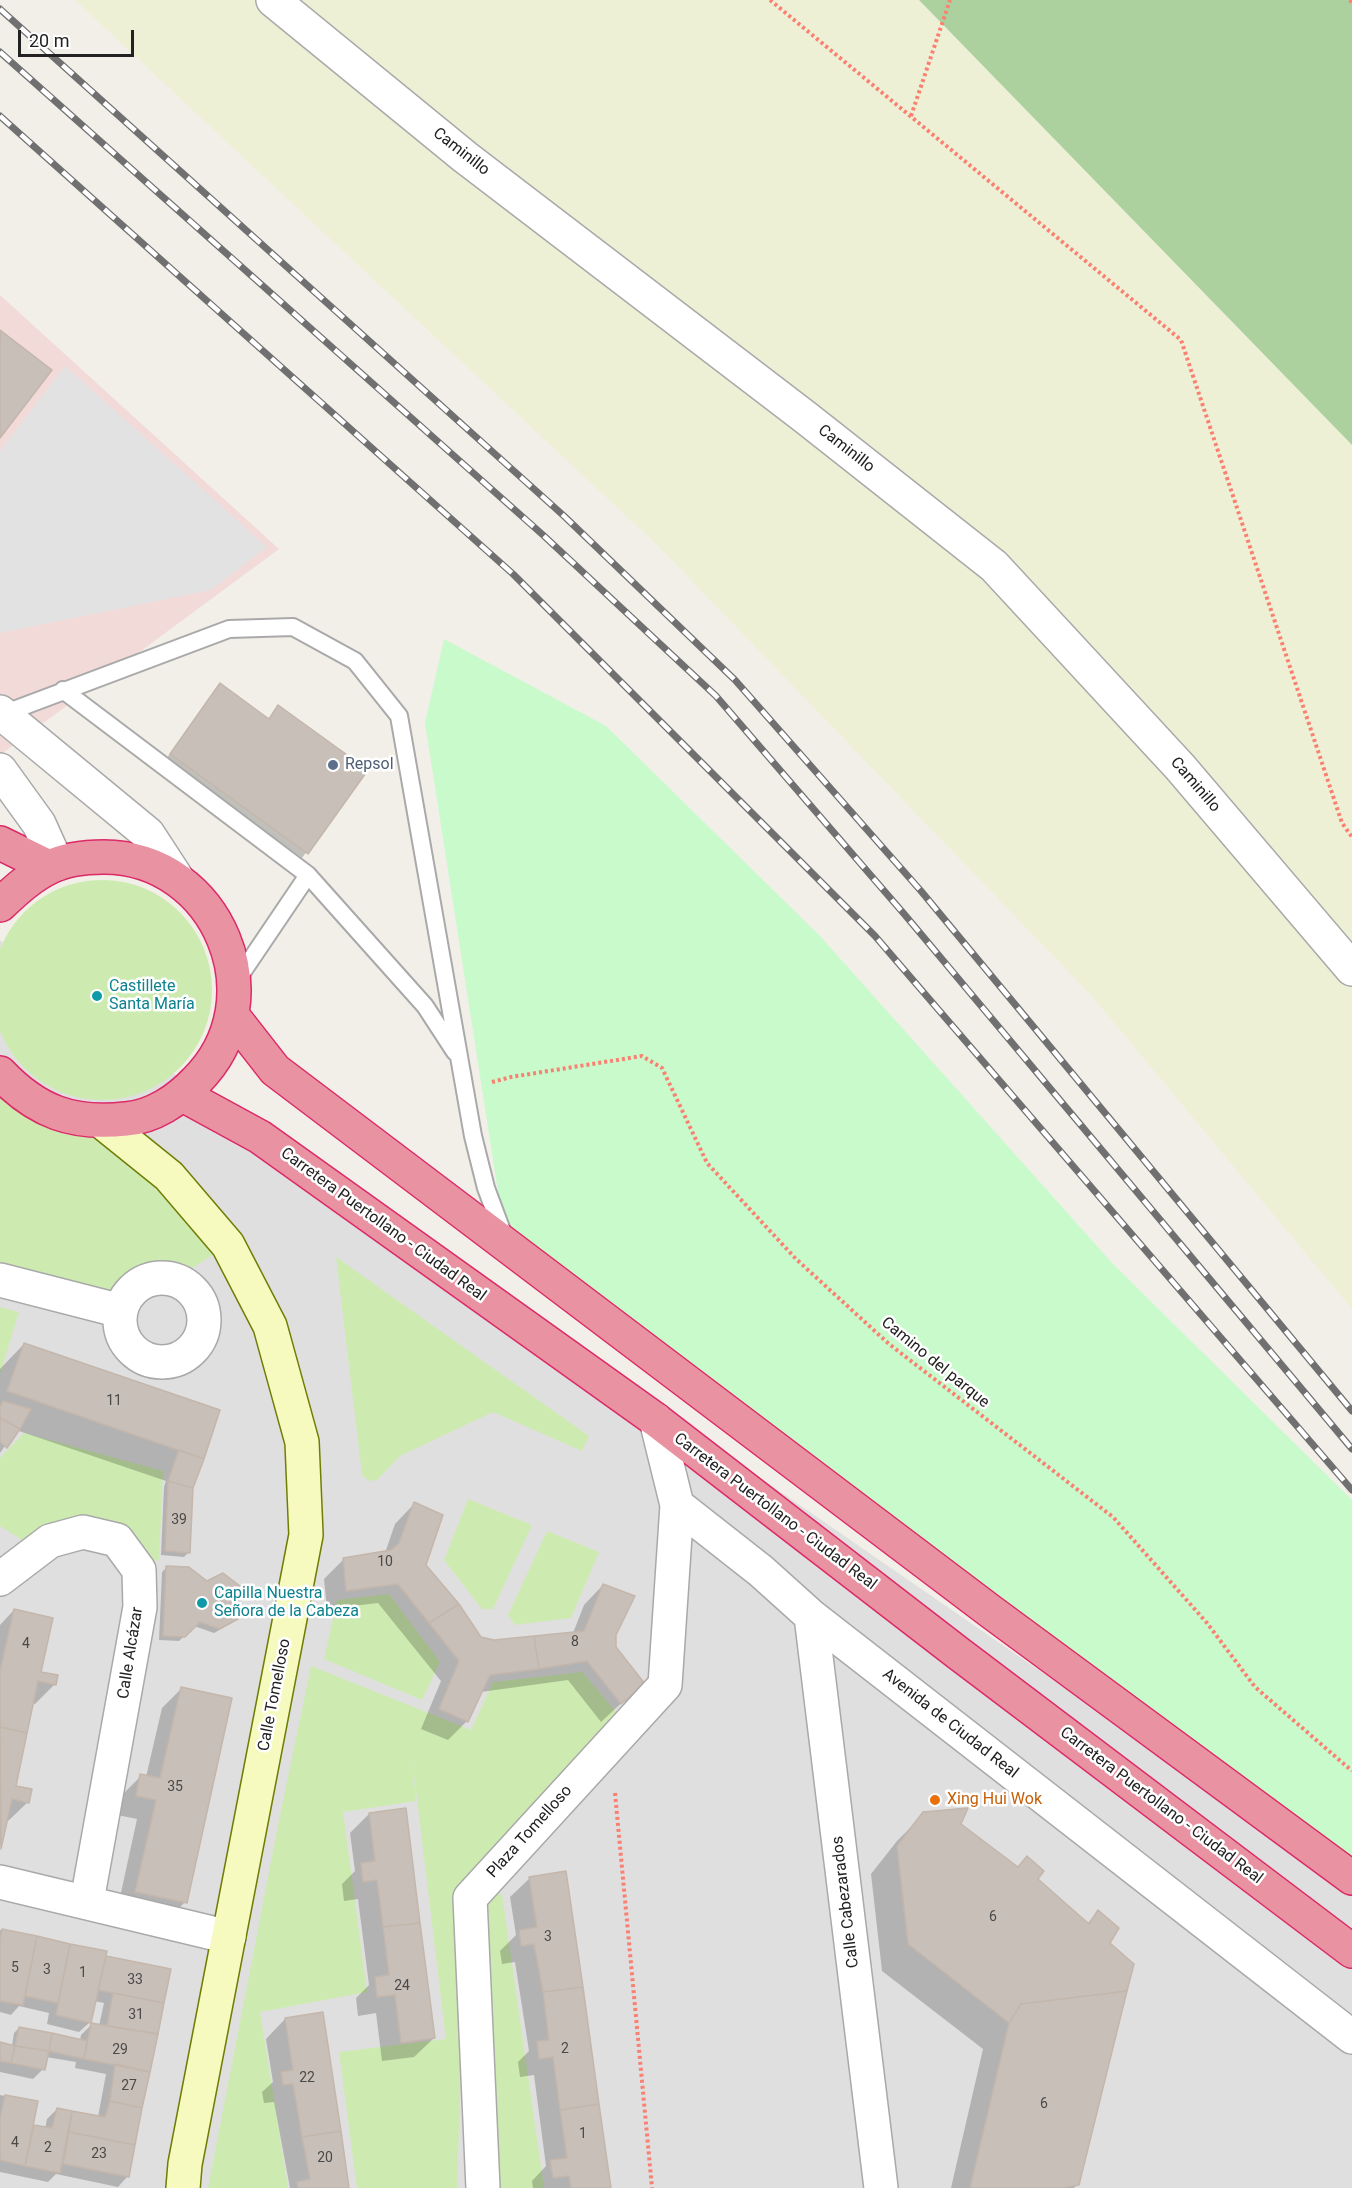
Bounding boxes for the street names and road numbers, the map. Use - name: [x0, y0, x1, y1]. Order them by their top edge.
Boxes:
- street label: Caminillo: [429, 124, 493, 180]
- street label: Caminillo: [814, 421, 878, 477]
- street label: Caminillo: [1166, 754, 1224, 816]
- street label: Carretera Puertollano - Ciudad Real: [277, 1144, 489, 1306]
- street label: Camino del parque: [877, 1313, 993, 1413]
- street label: Carretera Puertollano - Ciudad Real: [670, 1429, 880, 1595]
- street label: Calle Alcázar: [114, 1606, 148, 1700]
- street label: Calle Tomelloso: [255, 1637, 295, 1753]
- street label: Avenida de Ciudad Real: [878, 1665, 1022, 1783]
- street label: Carretera Puertollano - Ciudad Real: [1056, 1723, 1266, 1889]
- street label: Plaza Tomelloso: [483, 1782, 577, 1882]
- street label: Calle Cabezarados: [828, 1835, 864, 1969]

